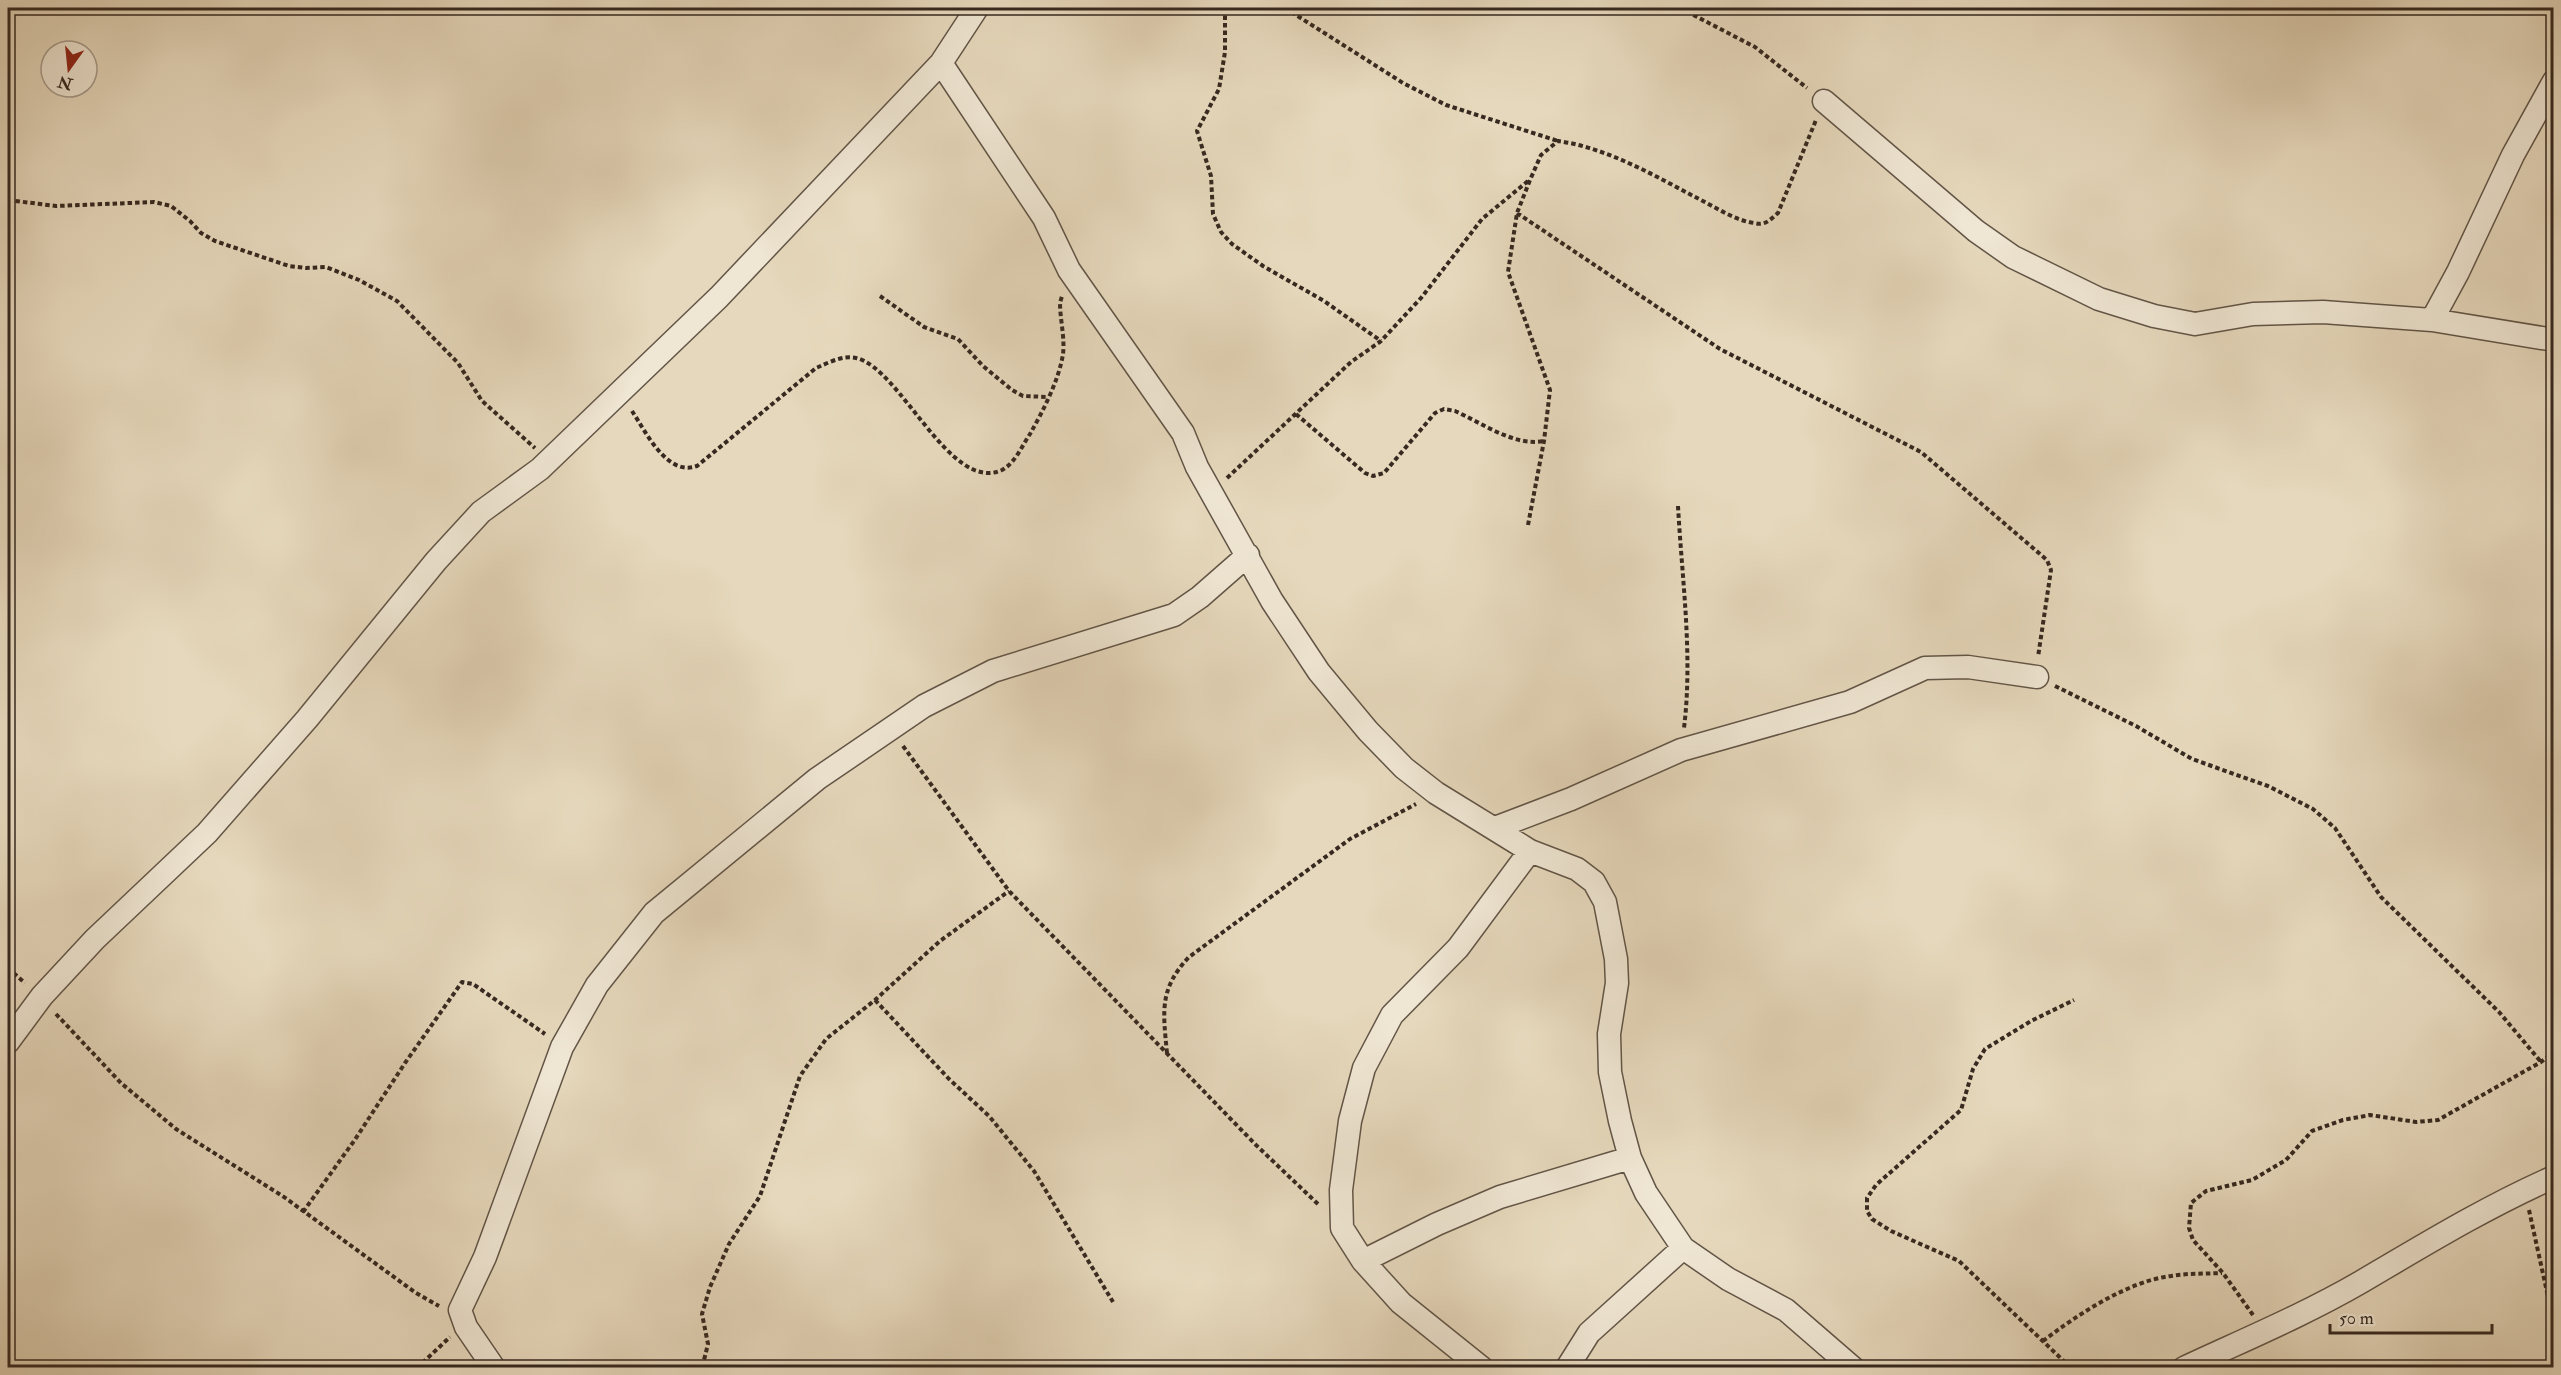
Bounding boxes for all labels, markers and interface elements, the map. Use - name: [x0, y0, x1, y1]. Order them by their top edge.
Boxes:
- north arrow: [39, 39, 99, 99]
- text: N: [55, 71, 76, 94]
- scale bar: [2330, 1297, 2492, 1335]
- text: 50 m: [2339, 1307, 2374, 1330]

